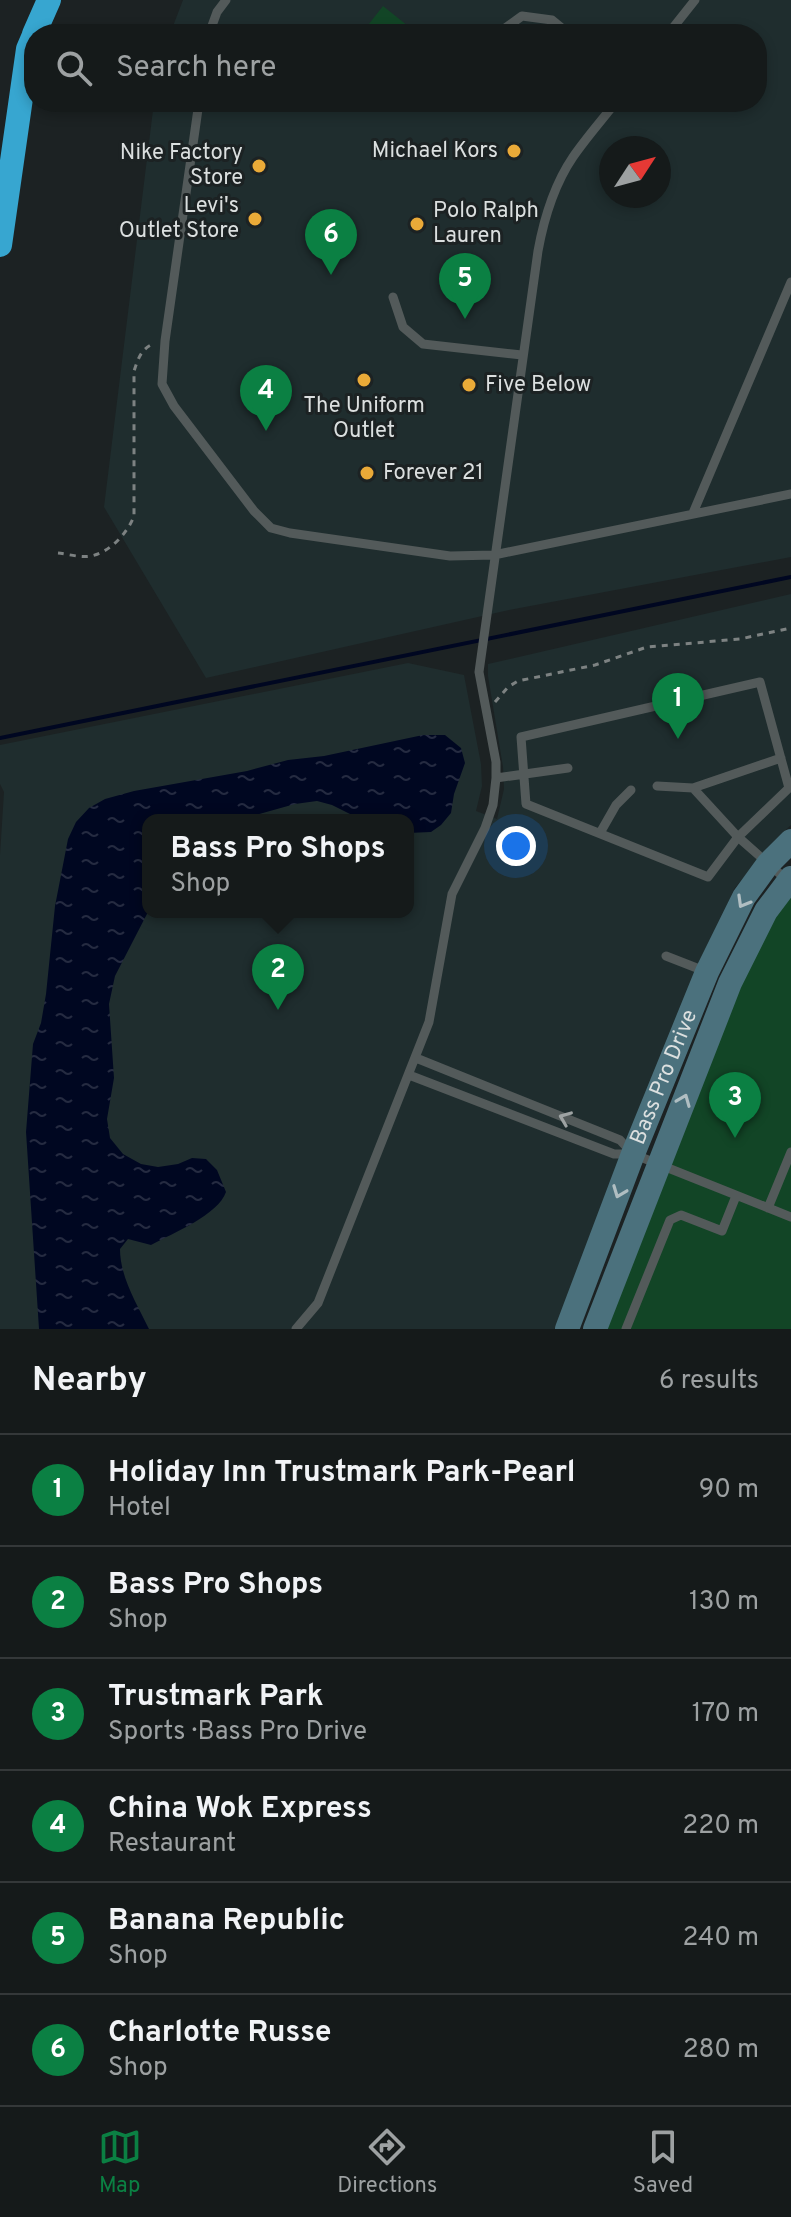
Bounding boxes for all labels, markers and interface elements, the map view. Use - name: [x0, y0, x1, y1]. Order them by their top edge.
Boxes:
- search box: [24, 24, 767, 112]
- icon: search: [52, 46, 96, 90]
- text: Search here: [116, 50, 276, 87]
- north arrow: [599, 136, 671, 208]
- place label: Michael Kors: [372, 138, 498, 165]
- place label: Nike Factory Store: [120, 140, 243, 192]
- marker: Michael Kors: [505, 142, 523, 160]
- marker: Nike Factory Store: [250, 157, 268, 175]
- place label: Levi's Outlet Store: [119, 193, 239, 245]
- place label: Polo Ralph Lauren: [433, 198, 539, 250]
- pin: 6: [305, 209, 357, 275]
- marker: Levi's Outlet Store: [246, 210, 264, 228]
- marker: Polo Ralph Lauren: [408, 215, 426, 233]
- pin: 5: [439, 253, 491, 319]
- pin: 4: [240, 365, 292, 431]
- marker: The Uniform Outlet: [355, 371, 373, 389]
- place label: Five Below: [485, 372, 591, 399]
- marker: Five Below: [460, 376, 478, 394]
- place label: The Uniform Outlet: [303, 393, 425, 445]
- place label: Forever 21: [383, 460, 484, 487]
- marker: Forever 21: [358, 464, 376, 482]
- pin: 1: [652, 673, 704, 739]
- popup: [142, 814, 414, 918]
- your location: [496, 826, 536, 866]
- text: Bass Pro Shops: [171, 831, 385, 868]
- text: Shop: [171, 868, 230, 901]
- one-way arrow: [737, 893, 753, 907]
- pin: 2: [252, 944, 304, 1010]
- street label: Bass Pro Drive: [625, 1006, 704, 1149]
- pin: 3: [709, 1072, 761, 1138]
- one-way arrow: [674, 1094, 691, 1108]
- one-way arrow: [559, 1112, 573, 1128]
- one-way arrow: [612, 1184, 629, 1198]
- text: Nearby: [32, 1360, 147, 1403]
- text: 6 results: [659, 1365, 759, 1398]
- text: Holiday Inn Trustmark Park-Pearl: [108, 1455, 575, 1492]
- text: 1: [53, 1474, 63, 1507]
- text: 90 m: [699, 1474, 759, 1507]
- text: Hotel: [108, 1492, 171, 1525]
- text: Bass Pro Shops: [108, 1567, 323, 1604]
- text: 2: [50, 1586, 66, 1619]
- text: 130 m: [689, 1586, 759, 1619]
- text: Shop: [108, 1604, 168, 1637]
- text: Trustmark Park: [108, 1679, 324, 1716]
- text: 3: [50, 1698, 66, 1731]
- text: 170 m: [692, 1698, 759, 1731]
- text: Sports · Bass Pro Drive: [108, 1716, 367, 1749]
- text: China Wok Express: [108, 1791, 372, 1828]
- text: 4: [50, 1810, 66, 1843]
- text: 220 m: [682, 1810, 759, 1843]
- text: Restaurant: [108, 1828, 236, 1861]
- text: Banana Republic: [108, 1903, 345, 1940]
- text: 5: [50, 1922, 66, 1955]
- text: 240 m: [682, 1922, 759, 1955]
- text: Shop: [108, 1940, 168, 1973]
- text: Charlotte Russe: [108, 2015, 331, 2052]
- text: 6: [50, 2034, 66, 2067]
- text: 280 m: [683, 2034, 759, 2067]
- text: Shop: [108, 2052, 168, 2085]
- tab: Map: [98, 2125, 142, 2200]
- tab: Directions: [337, 2125, 437, 2200]
- tab: Saved: [633, 2125, 693, 2200]

